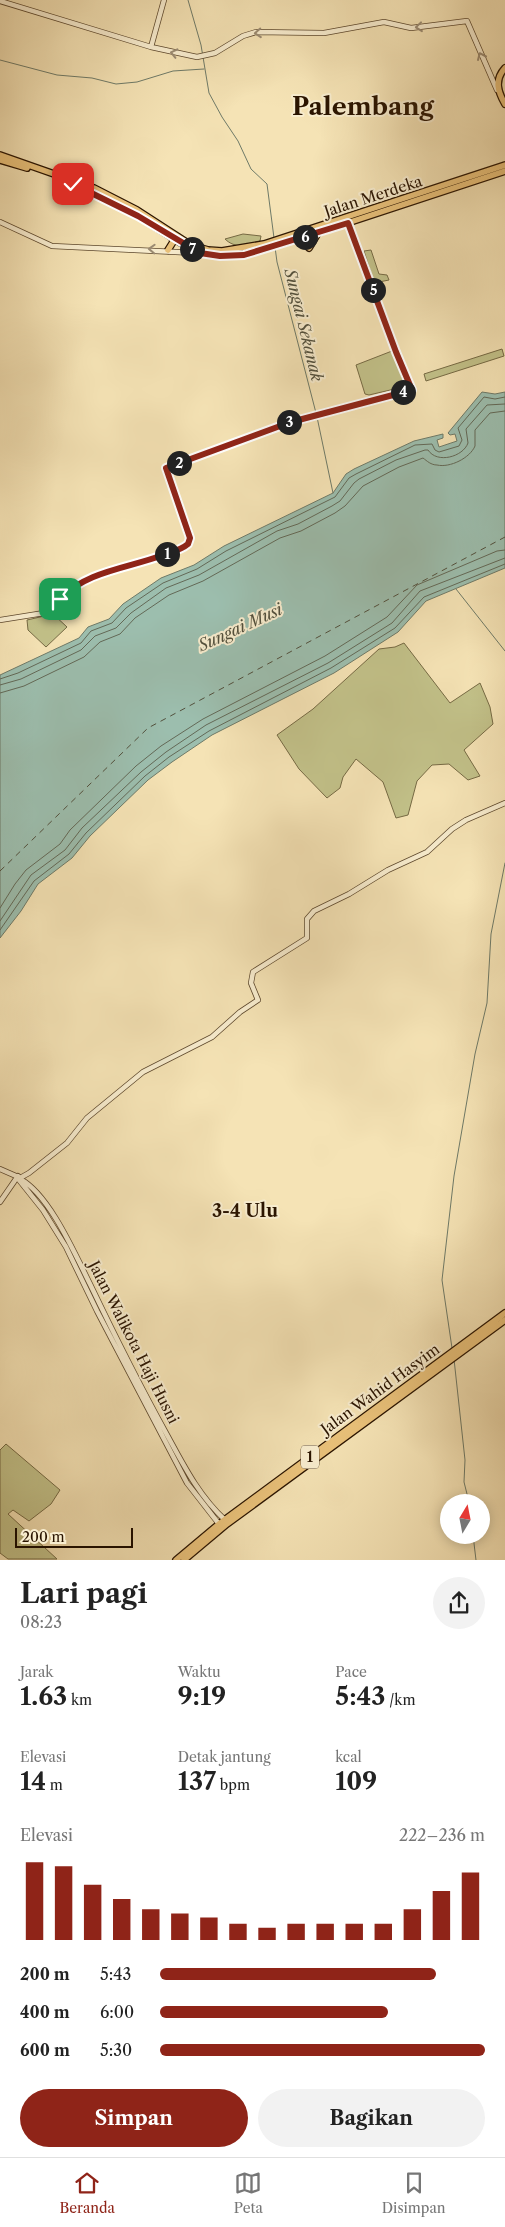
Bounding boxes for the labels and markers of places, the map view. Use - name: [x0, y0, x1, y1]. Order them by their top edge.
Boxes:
- pin: [52, 163, 94, 205]
- pin: 6: [292, 224, 318, 250]
- pin: 7: [180, 236, 204, 262]
- pin: 5: [360, 278, 386, 302]
- pin: 4: [390, 380, 416, 404]
- pin: 3: [276, 410, 302, 434]
- pin: 2: [166, 450, 192, 476]
- pin: 1: [154, 542, 180, 566]
- pin: [39, 578, 81, 620]

